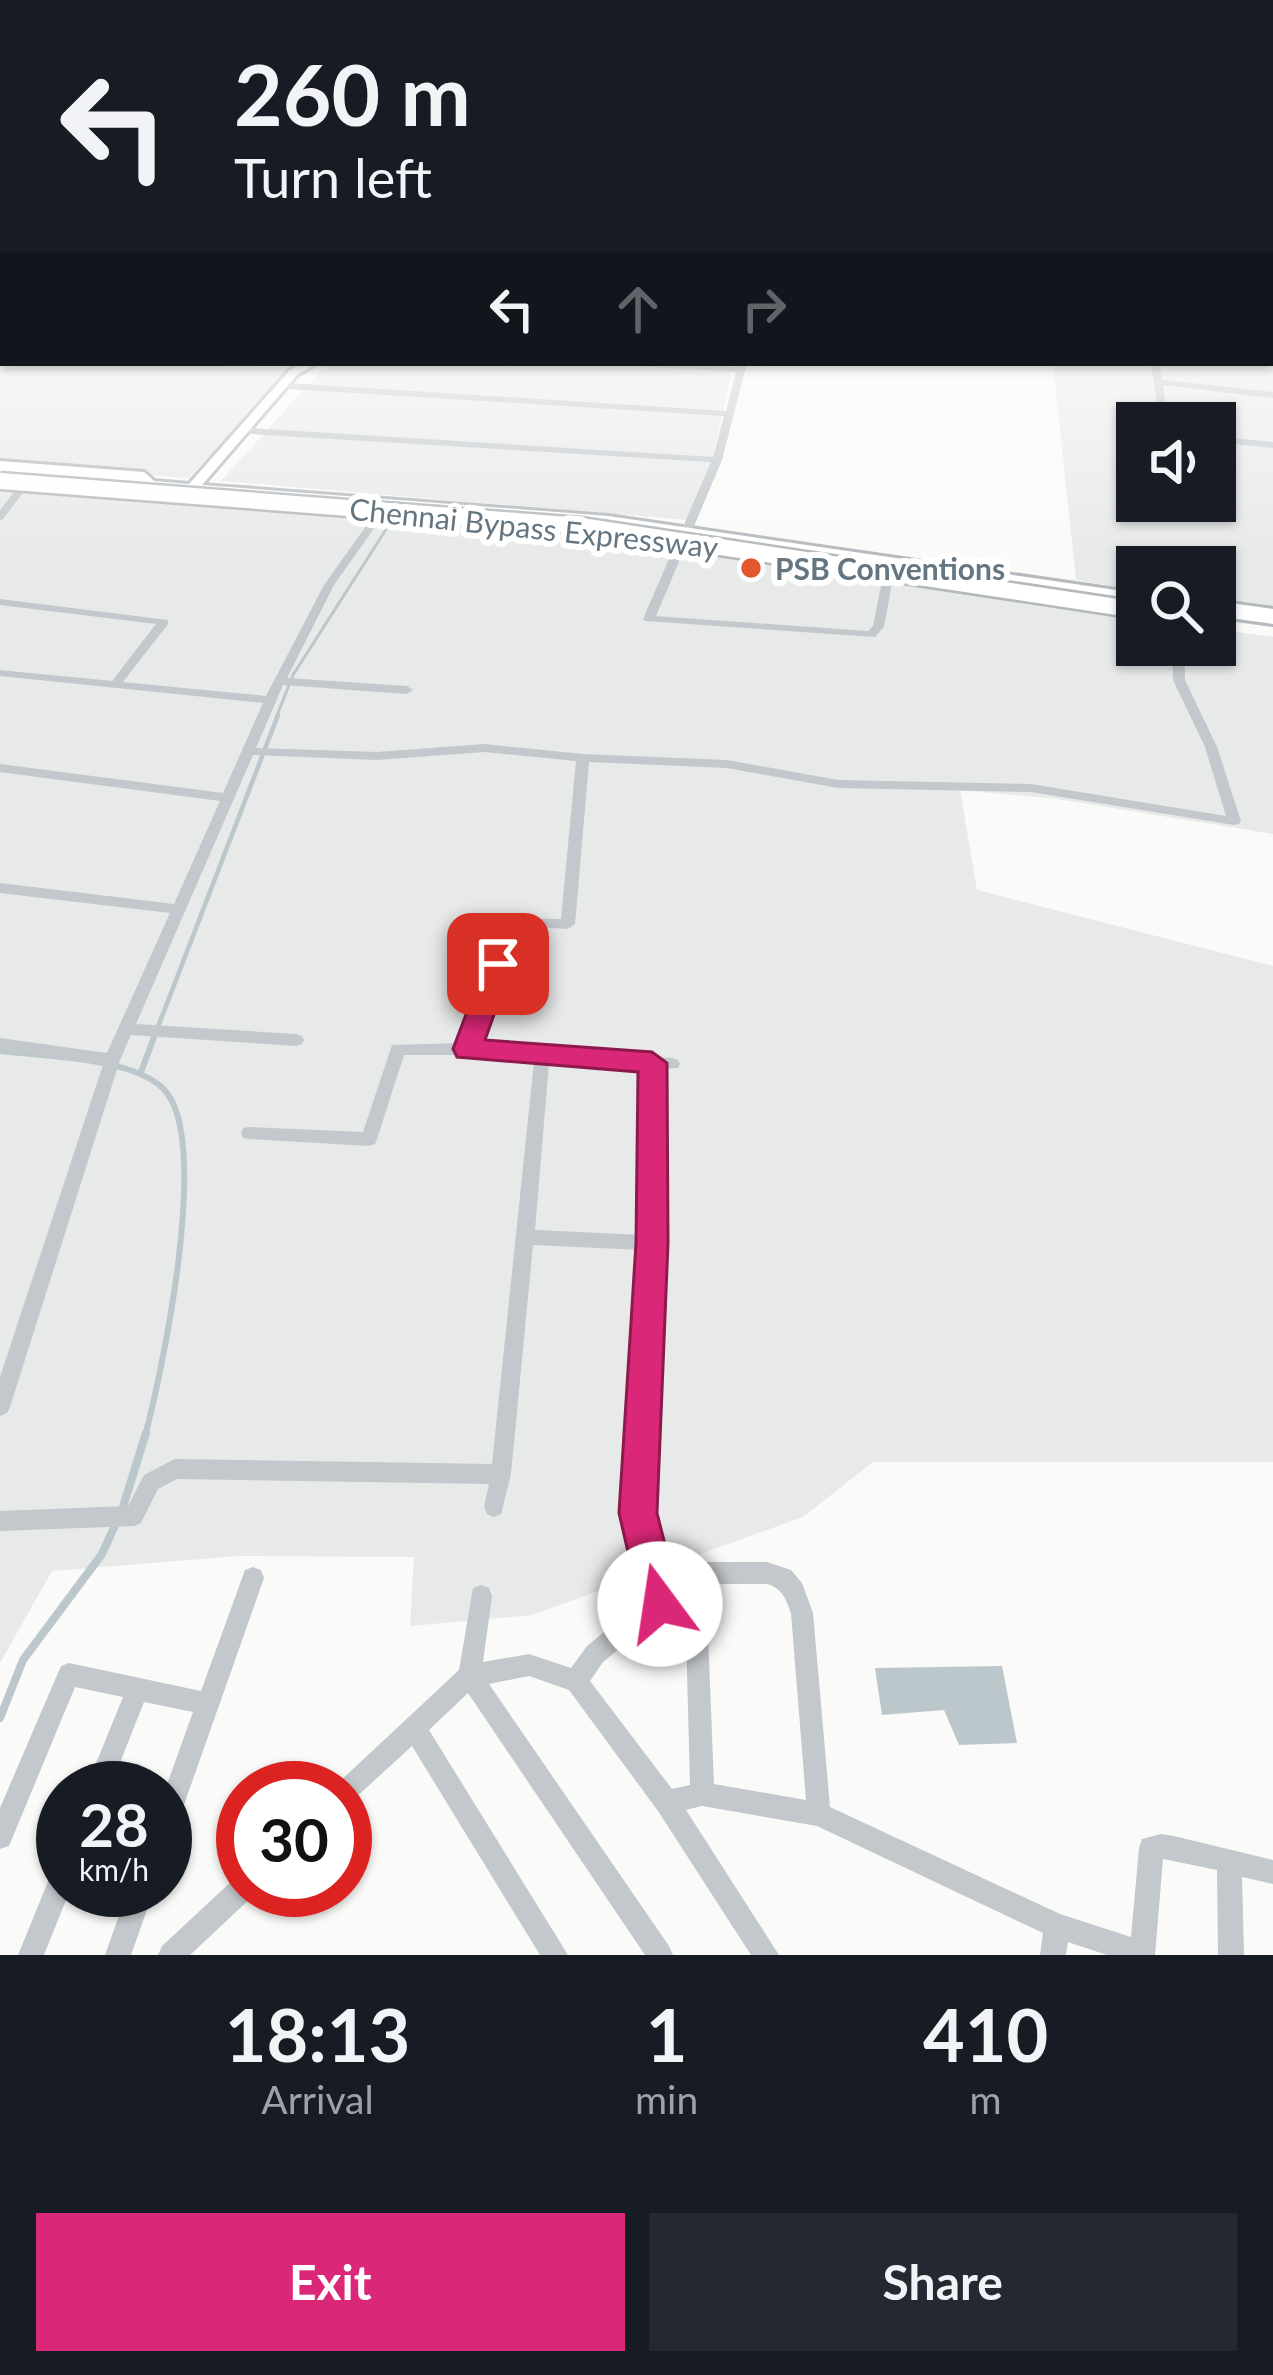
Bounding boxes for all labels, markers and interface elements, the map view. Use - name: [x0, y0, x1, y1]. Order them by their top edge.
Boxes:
- text: 260 m: [234, 43, 471, 144]
- icon: left: [36, 48, 192, 204]
- text: Turn left: [234, 145, 432, 210]
- icon: left: [479, 276, 545, 342]
- icon: ahead: [605, 276, 671, 342]
- icon: right: [731, 276, 797, 342]
- map controls: [1116, 402, 1236, 666]
- button: sound: [1116, 402, 1236, 522]
- street label: Chennai Bypass Expressway: [348, 490, 721, 564]
- button: search: [1116, 546, 1236, 666]
- place label: PSB Conventions: [775, 550, 1005, 586]
- marker: PSB Conventions: [738, 555, 764, 581]
- pin: [447, 913, 549, 1015]
- icon: arrive: [465, 931, 531, 997]
- position arrow: [597, 1541, 723, 1667]
- speed limit sign: 30: [216, 1761, 372, 1917]
- text: 28: [79, 1788, 149, 1860]
- text: km/h: [79, 1851, 149, 1887]
- text: 18:13: [225, 1991, 410, 2077]
- text: 1: [646, 1991, 688, 2077]
- text: 410: [923, 1991, 1048, 2077]
- text: Arrival: [261, 2076, 374, 2122]
- text: min: [635, 2076, 698, 2122]
- text: m: [970, 2076, 1002, 2122]
- button: Exit: [36, 2213, 625, 2351]
- button: Share: [649, 2213, 1237, 2351]

